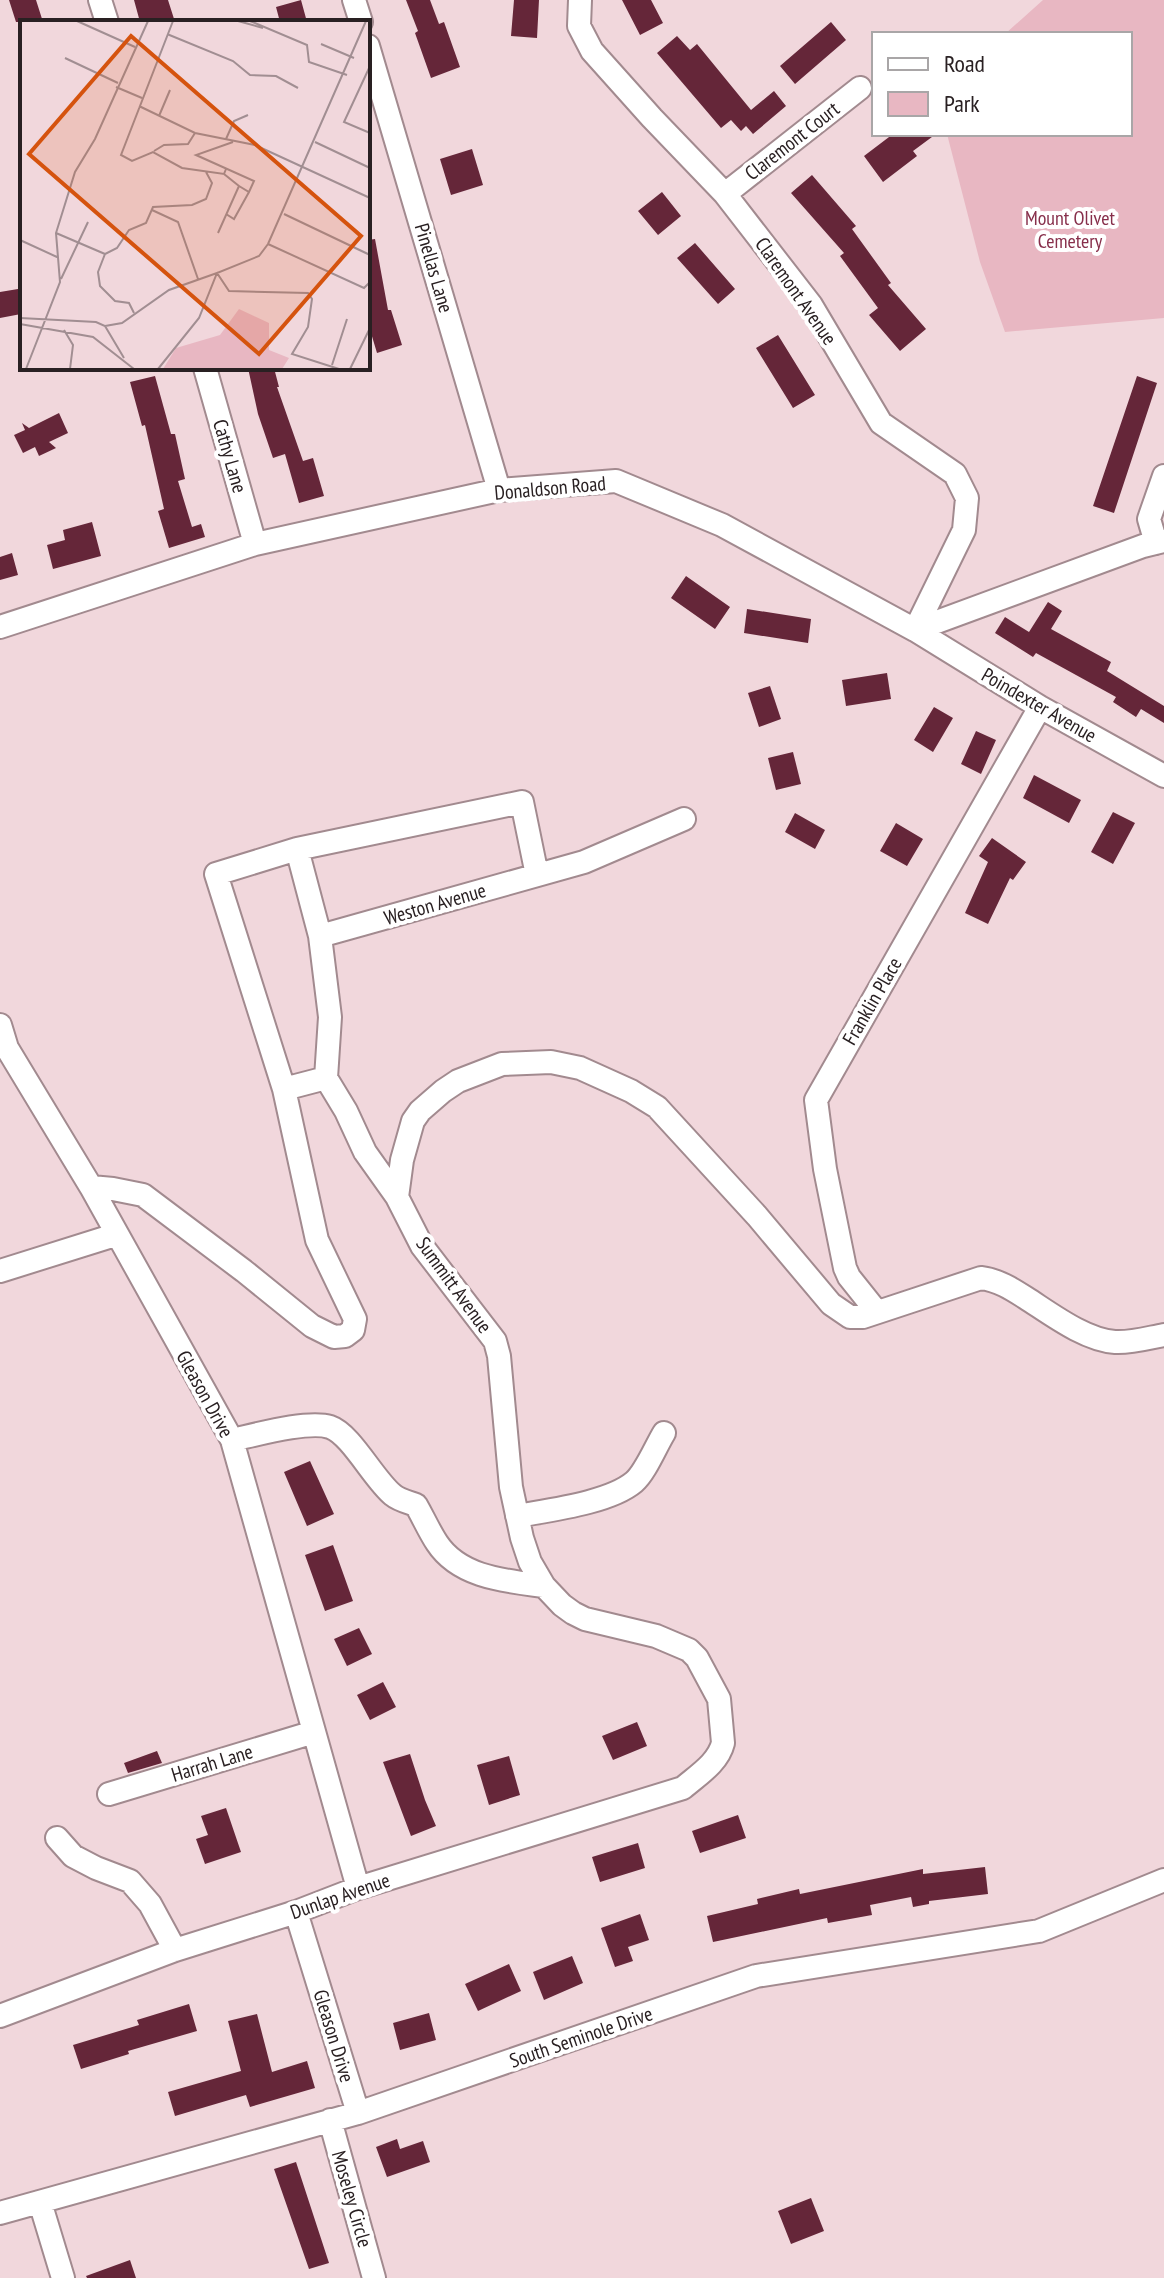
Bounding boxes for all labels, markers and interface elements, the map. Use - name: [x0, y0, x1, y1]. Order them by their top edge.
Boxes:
- inset map: [20, 20, 370, 370]
- legend: [872, 32, 1132, 136]
- text: Road: [944, 48, 985, 79]
- text: Park: [944, 88, 980, 119]
- street label: Claremont Court: [739, 96, 845, 186]
- park label: Mount Olivet Cemetery: [1025, 205, 1116, 254]
- street label: Pinellas Lane: [409, 220, 459, 316]
- street label: Claremont Avenue: [749, 232, 843, 350]
- street label: Cathy Lane: [207, 416, 253, 496]
- street label: Donaldson Road: [493, 470, 607, 506]
- street label: Poindexter Avenue: [977, 662, 1101, 748]
- street label: Weston Avenue: [381, 877, 489, 931]
- street label: Franklin Place: [836, 952, 908, 1050]
- street label: Summitt Avenue: [410, 1232, 498, 1338]
- street label: Gleason Drive: [170, 1346, 240, 1442]
- street label: Harrah Lane: [168, 1738, 256, 1788]
- street label: Dunlap Avenue: [287, 1867, 393, 1925]
- street label: Gleason Drive: [308, 1987, 360, 2085]
- street label: South Seminole Drive: [506, 2000, 656, 2074]
- street label: Moseley Circle: [326, 2148, 378, 2250]

